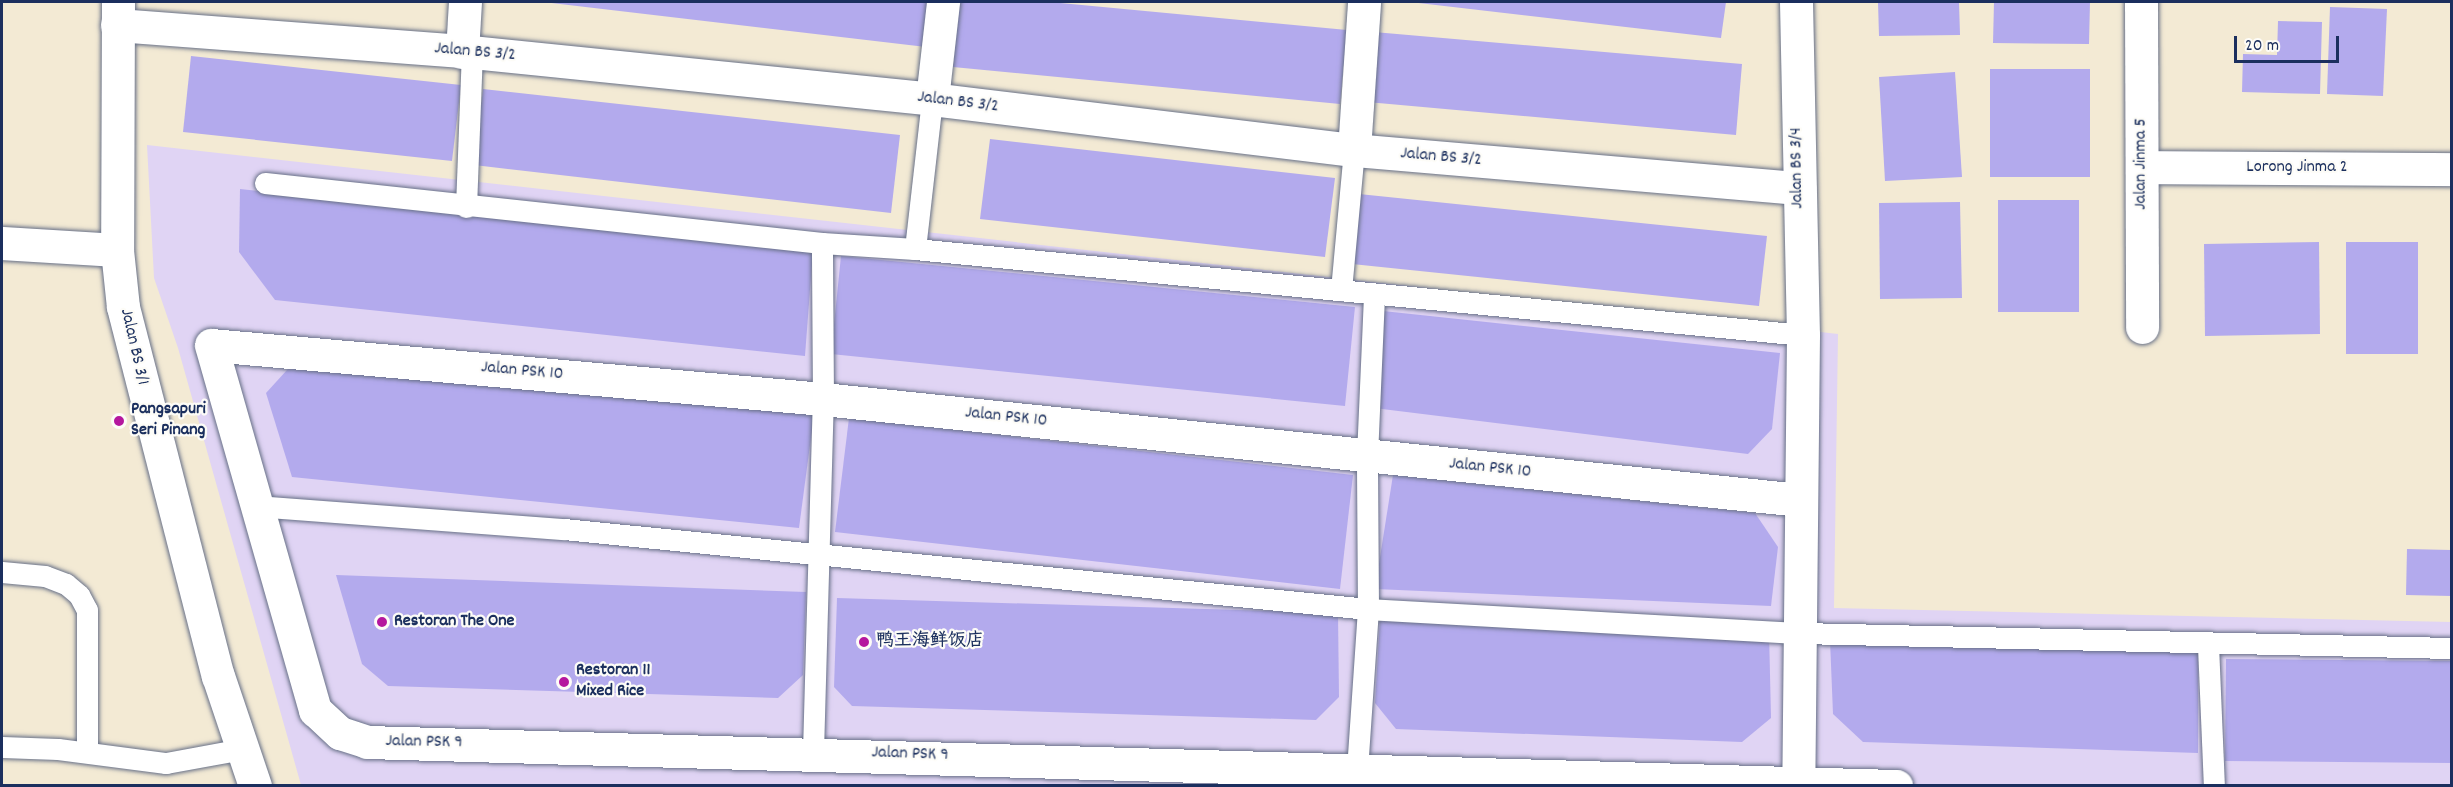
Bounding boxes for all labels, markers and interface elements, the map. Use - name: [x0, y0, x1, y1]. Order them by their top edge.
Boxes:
- scale bar: [2237, 24, 2342, 62]
- text: 20 m: [2245, 34, 2279, 59]
- street label: Jalan BS 3/2: [433, 39, 517, 67]
- street label: Jalan BS 3/2: [916, 87, 1000, 119]
- street label: Jalan Jinma 5: [2131, 118, 2153, 210]
- street label: Jalan BS 3/4: [1786, 127, 1810, 209]
- street label: Jalan BS 3/2: [1399, 144, 1483, 172]
- street label: Lorong Jinma 2: [2246, 157, 2348, 179]
- street label: Jalan BS 3/1: [114, 307, 152, 387]
- street label: Jalan PSK 10: [480, 358, 564, 386]
- place label: Pangsapuri Seri Pinang: [131, 400, 206, 442]
- street label: Jalan PSK 10: [964, 403, 1048, 433]
- marker: Pangsapuri Seri Pinang: [112, 414, 126, 428]
- street label: Jalan PSK 10: [1448, 454, 1532, 484]
- place label: Restoran The One: [394, 611, 515, 633]
- marker: Restoran The One: [375, 615, 389, 629]
- place label: 鸭王海鲜饭店: [876, 631, 984, 653]
- marker: 鸭王海鲜饭店: [857, 635, 871, 649]
- place label: Restoran 11 Mixed Rice: [576, 661, 650, 704]
- marker: Restoran 11 Mixed Rice: [557, 675, 571, 689]
- street label: Jalan PSK 9: [385, 732, 463, 754]
- street label: Jalan PSK 9: [871, 743, 949, 767]

